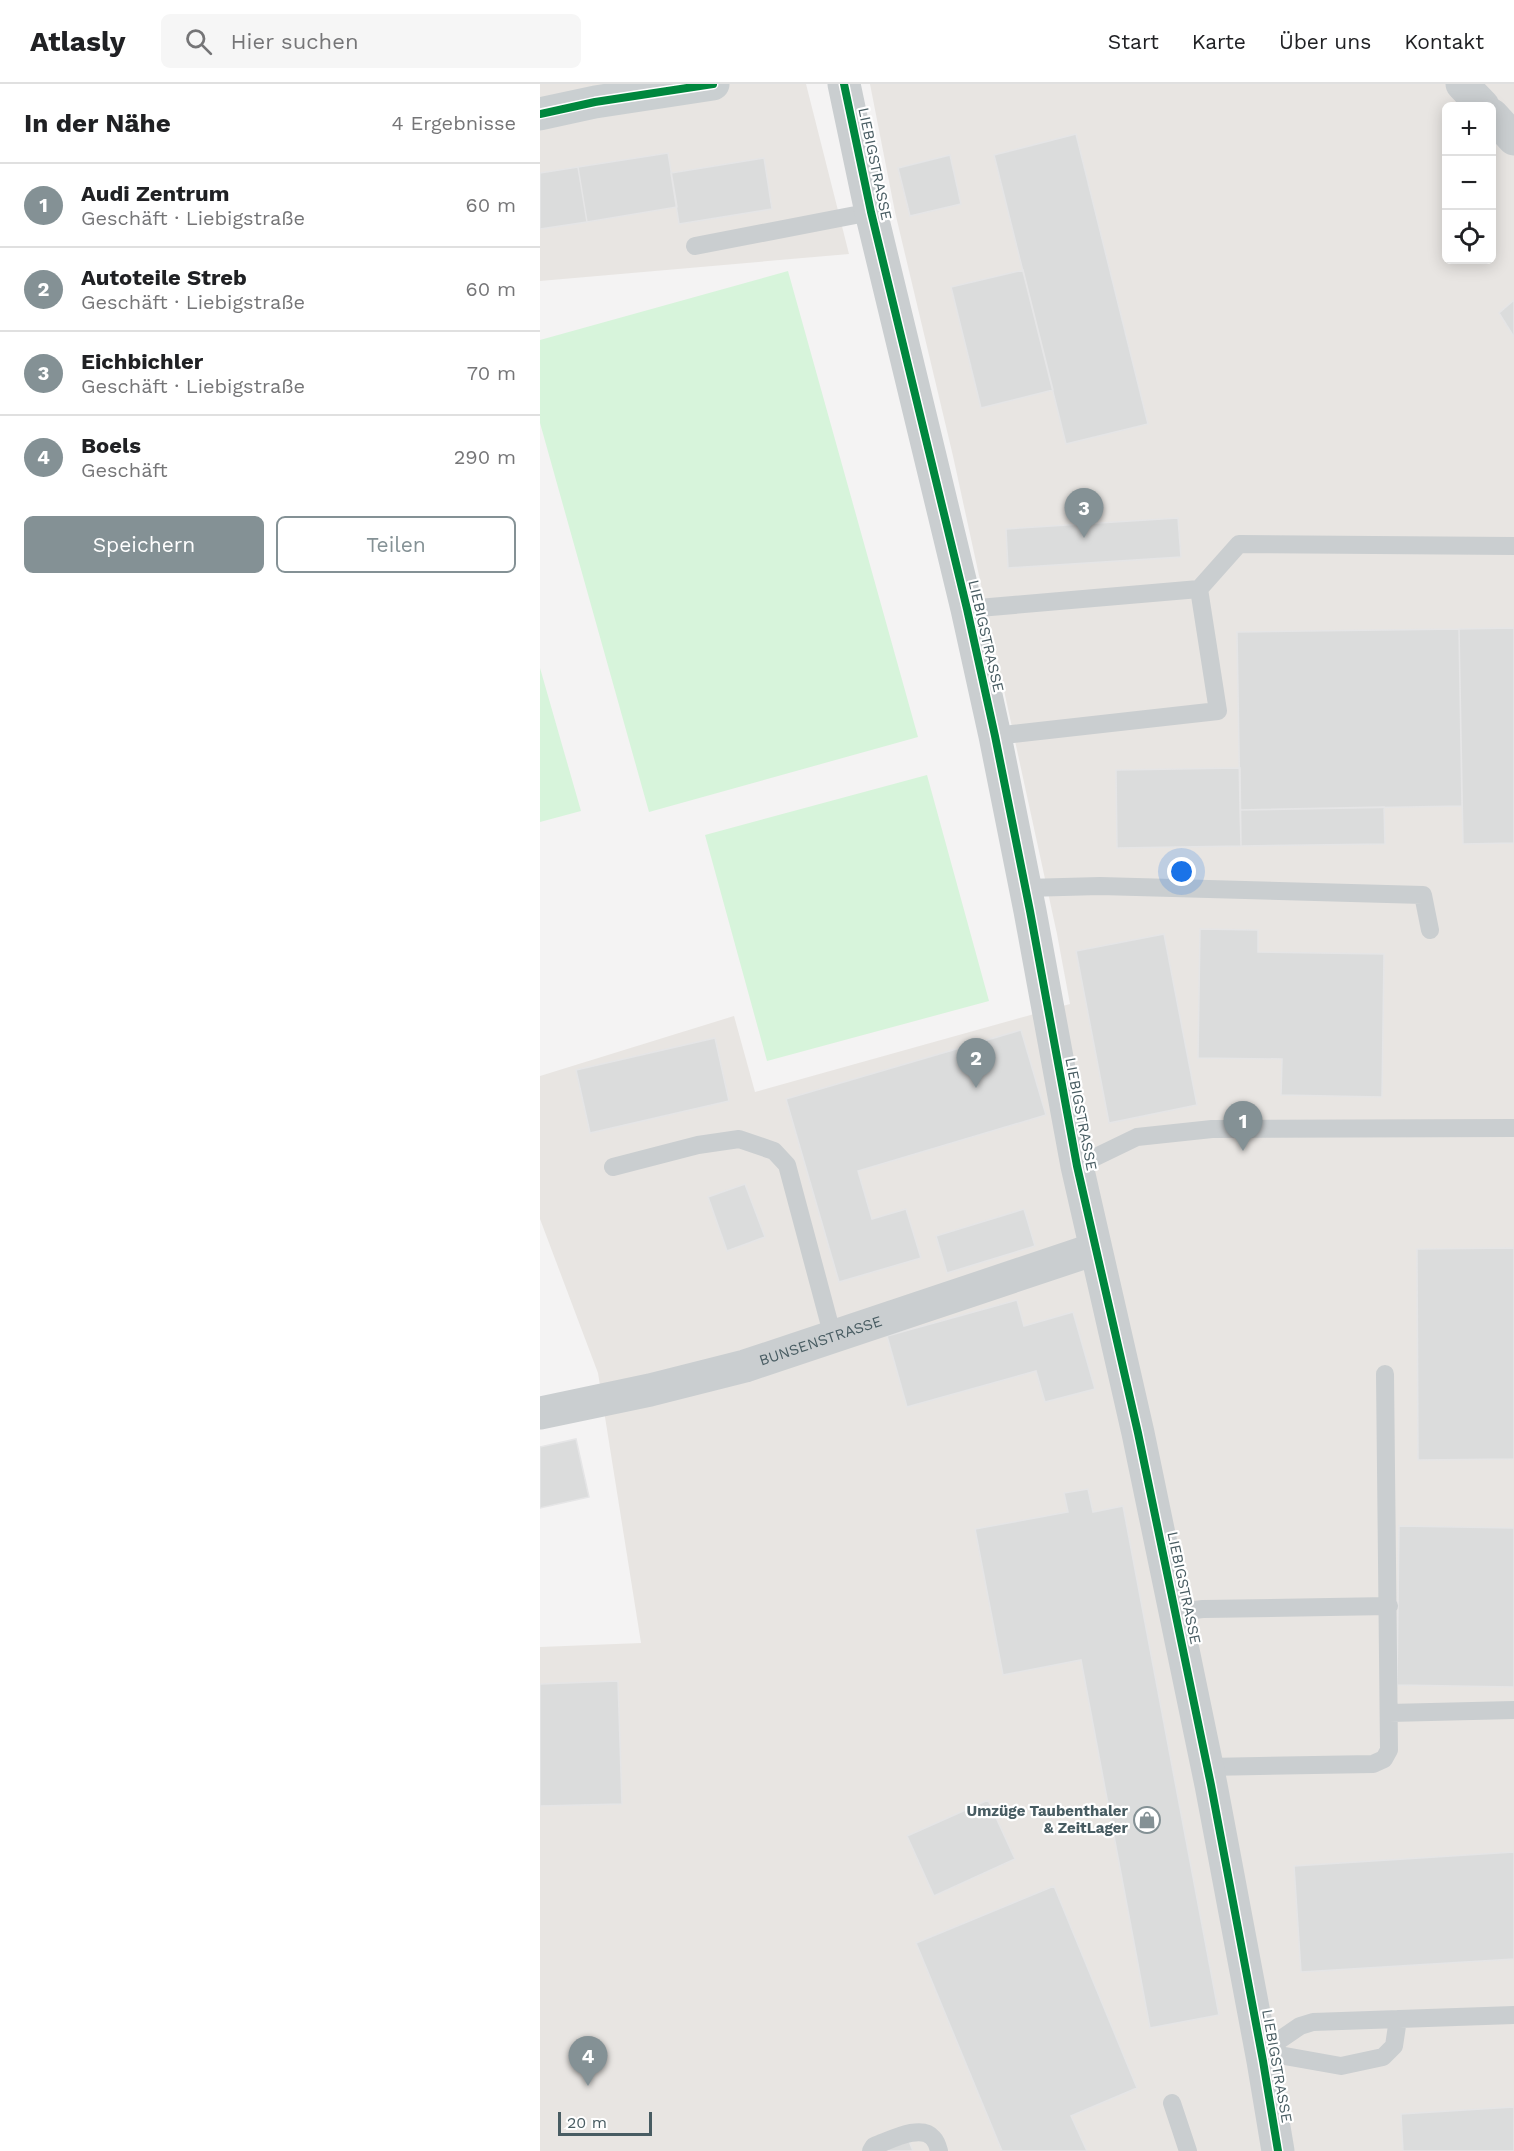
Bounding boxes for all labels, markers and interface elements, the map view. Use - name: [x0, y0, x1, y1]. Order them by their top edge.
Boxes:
- search box: [161, 14, 581, 68]
- text: Atlasly: [30, 25, 125, 58]
- icon: search: [182, 25, 215, 58]
- text: Hier suchen: [230, 29, 359, 54]
- text: Start: [1108, 29, 1159, 54]
- text: Karte: [1192, 29, 1246, 54]
- text: Über uns: [1279, 29, 1371, 54]
- text: Kontakt: [1404, 29, 1484, 54]
- map controls: [1442, 102, 1496, 264]
- button: +: [1442, 102, 1496, 156]
- street label: LIEBIGSTRASSE: [854, 106, 896, 222]
- text: In der Nähe: [24, 108, 171, 138]
- text: 4 Ergebnisse: [392, 111, 516, 135]
- button: −: [1442, 156, 1496, 210]
- text: Audi Zentrum: [81, 181, 229, 206]
- text: 1: [39, 193, 48, 217]
- text: 60 m: [466, 193, 516, 217]
- text: Geschäft · Liebigstraße: [81, 206, 305, 230]
- button: locate: [1442, 210, 1496, 264]
- text: Autoteile Streb: [81, 265, 247, 290]
- text: 2: [38, 277, 49, 301]
- text: 60 m: [466, 277, 516, 301]
- text: Geschäft · Liebigstraße: [81, 290, 305, 314]
- text: Eichbichler: [81, 349, 203, 374]
- text: 3: [38, 361, 49, 385]
- text: 70 m: [467, 361, 516, 385]
- text: Geschäft · Liebigstraße: [81, 374, 305, 398]
- text: Boels: [81, 433, 141, 458]
- text: 4: [37, 445, 50, 469]
- text: 290 m: [454, 445, 516, 469]
- text: Geschäft: [81, 458, 168, 482]
- pin: 3: [1064, 488, 1104, 538]
- button: Speichern: [24, 516, 264, 573]
- button: Teilen: [276, 516, 516, 573]
- street label: LIEBIGSTRASSE: [964, 578, 1008, 694]
- your location: [1167, 857, 1196, 886]
- pin: 2: [956, 1038, 996, 1088]
- street label: LIEBIGSTRASSE: [1061, 1056, 1101, 1172]
- pin: 1: [1224, 1102, 1262, 1151]
- street label: BUNSENSTRASSE: [757, 1312, 884, 1370]
- street label: LIEBIGSTRASSE: [1163, 1530, 1205, 1646]
- place label: Umzüge Taubenthaler & ZeitLager: [967, 1802, 1129, 1837]
- shop icon: Umzüge Taubenthaler & ZeitLager: [1132, 1805, 1162, 1835]
- street label: LIEBIGSTRASSE: [1258, 2008, 1296, 2124]
- pin: 4: [568, 2036, 608, 2086]
- scale bar: [558, 2109, 652, 2136]
- text: 20 m: [567, 2113, 607, 2132]

